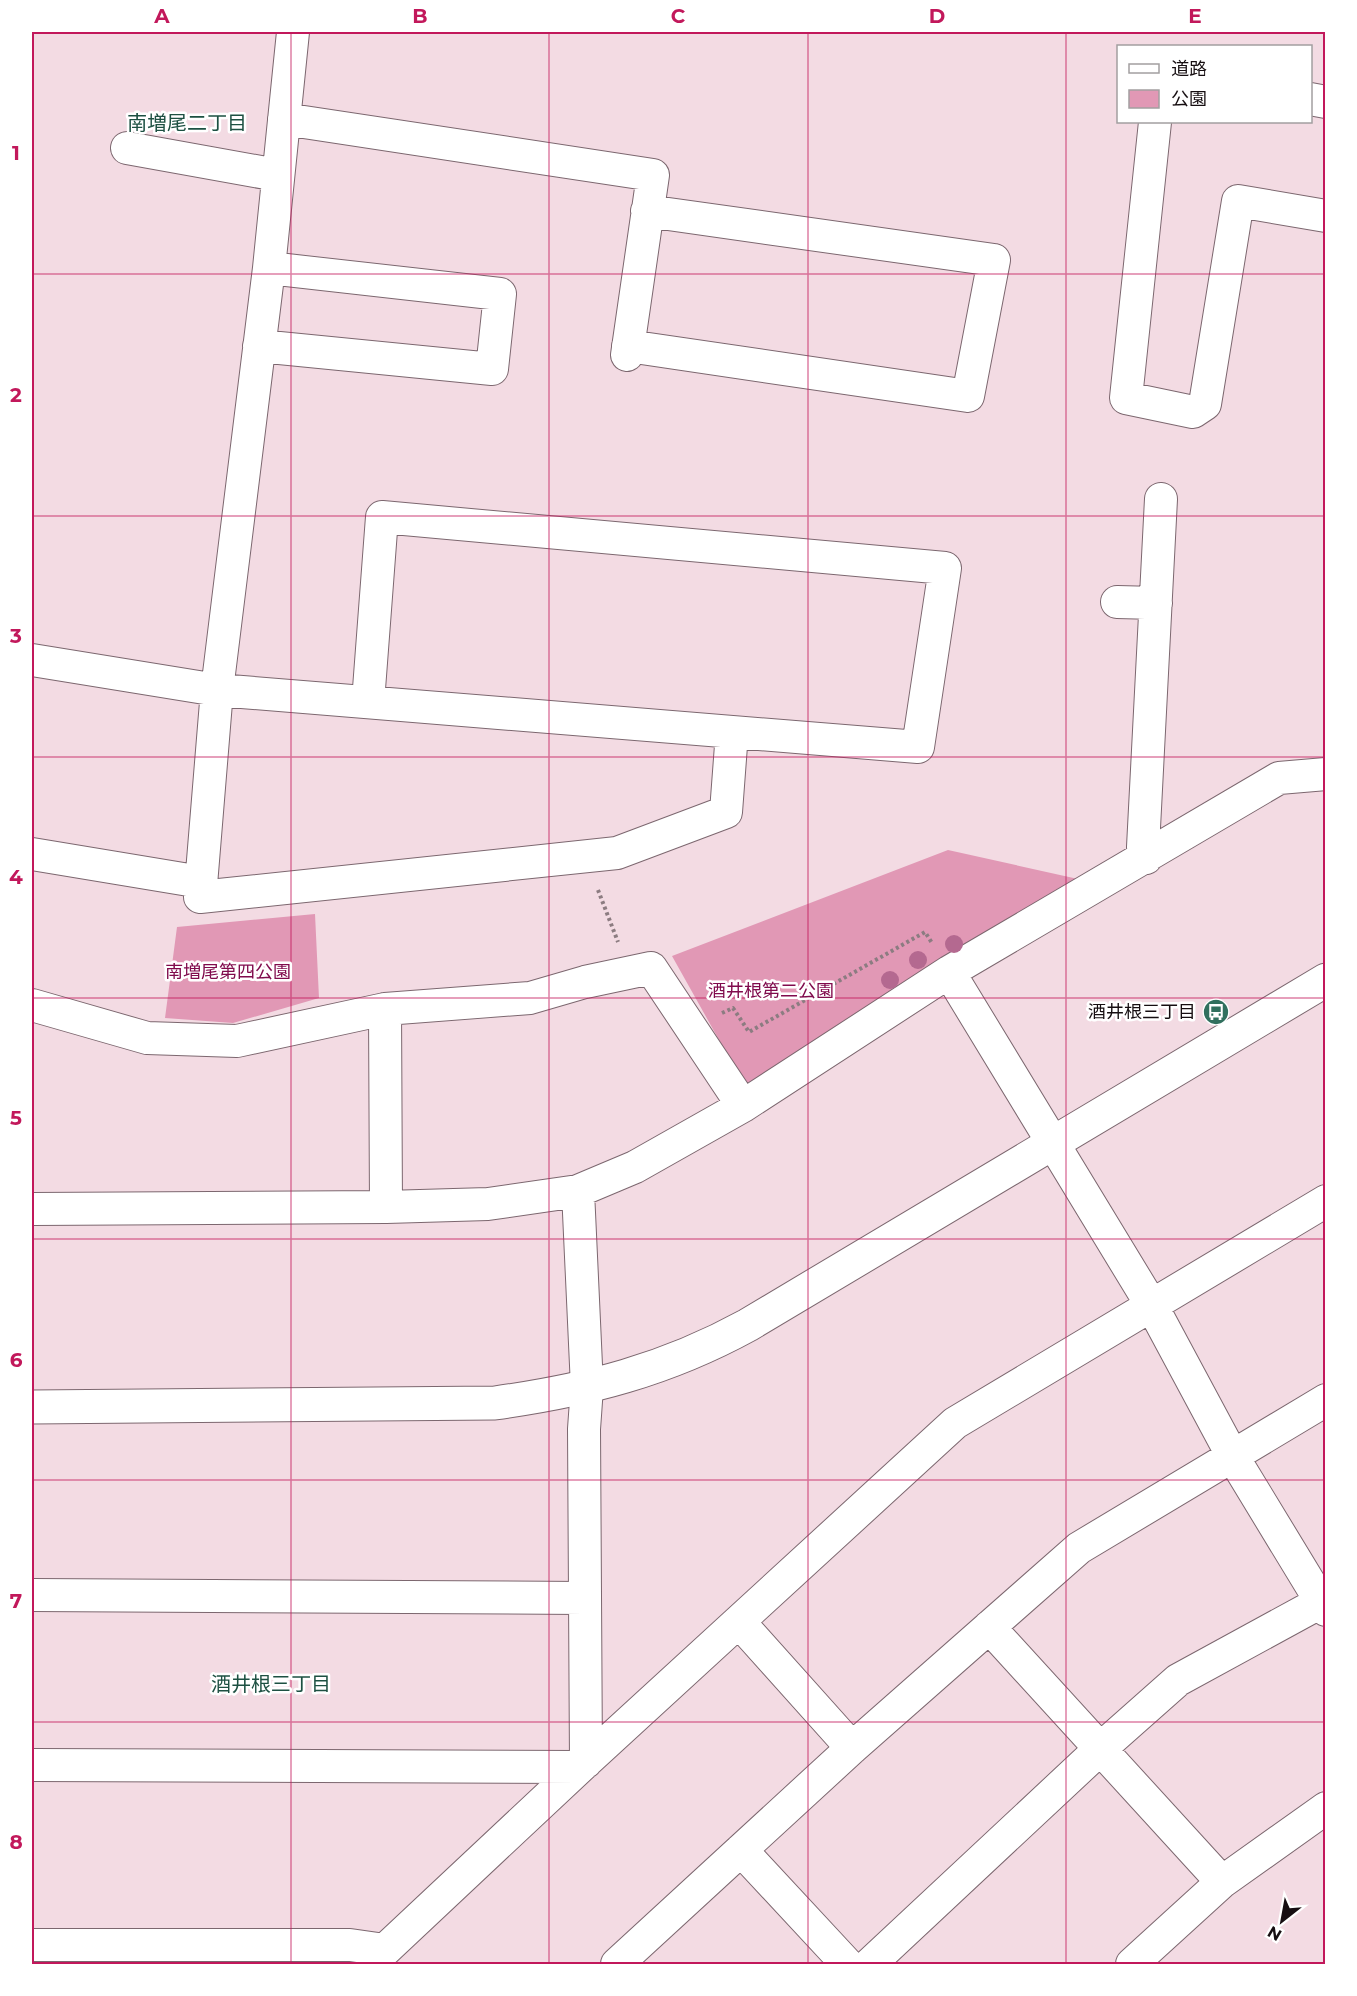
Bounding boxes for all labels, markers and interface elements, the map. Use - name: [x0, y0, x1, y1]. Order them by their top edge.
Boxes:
- text: A: [153, 4, 170, 28]
- text: B: [412, 4, 428, 28]
- text: C: [671, 4, 686, 28]
- text: D: [929, 4, 945, 28]
- text: E: [1188, 4, 1202, 28]
- legend: [1117, 45, 1312, 123]
- text: 道路: [1171, 58, 1207, 80]
- text: 公園: [1171, 88, 1207, 110]
- district label: 南増尾二丁目: [127, 111, 247, 135]
- text: 1: [12, 141, 20, 165]
- text: 2: [10, 383, 22, 407]
- text: 3: [9, 624, 22, 648]
- text: 4: [9, 865, 23, 889]
- park label: 南増尾第四公園: [165, 961, 291, 983]
- park label: 酒井根第二公園: [708, 980, 834, 1002]
- bus stop icon: 酒井根三丁目: [1201, 997, 1231, 1027]
- place label: 酒井根三丁目: [1088, 1001, 1196, 1023]
- text: 5: [10, 1106, 22, 1130]
- text: 6: [10, 1348, 23, 1372]
- text: 7: [10, 1589, 22, 1613]
- district label: 酒井根三丁目: [211, 1672, 331, 1696]
- text: 8: [9, 1830, 23, 1854]
- north arrow: [1252, 1891, 1312, 1951]
- text: N: [1264, 1922, 1285, 1945]

